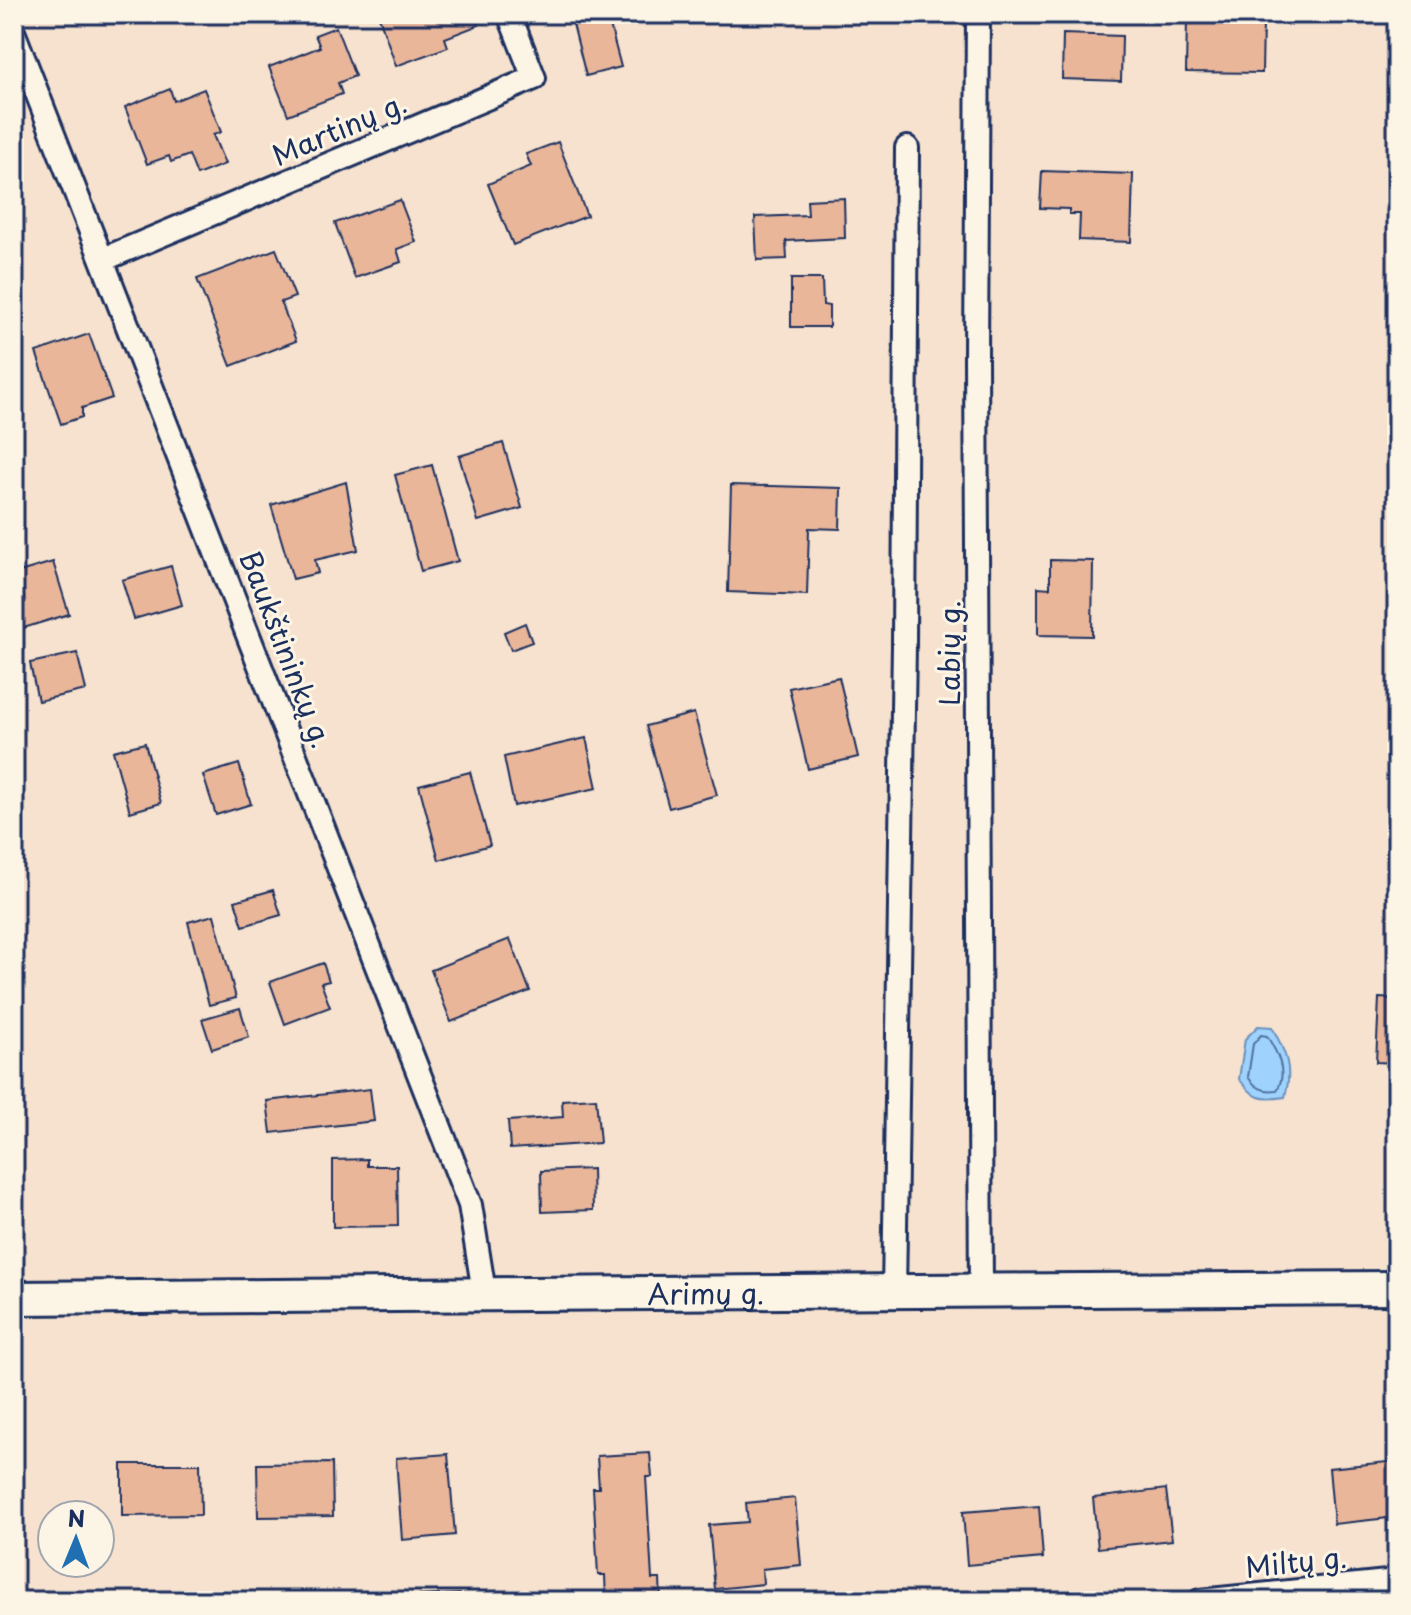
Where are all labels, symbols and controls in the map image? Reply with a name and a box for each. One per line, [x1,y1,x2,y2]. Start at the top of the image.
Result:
street label: Martinų g. [265,80,413,176]
street label: Baukštininkų g. [230,544,344,754]
street label: Labių g. [927,600,970,706]
street label: Arimų g. [647,1270,765,1314]
north arrow [36,1499,116,1579]
text: N [67,1501,85,1534]
street label: Miltų g. [1243,1534,1349,1588]

